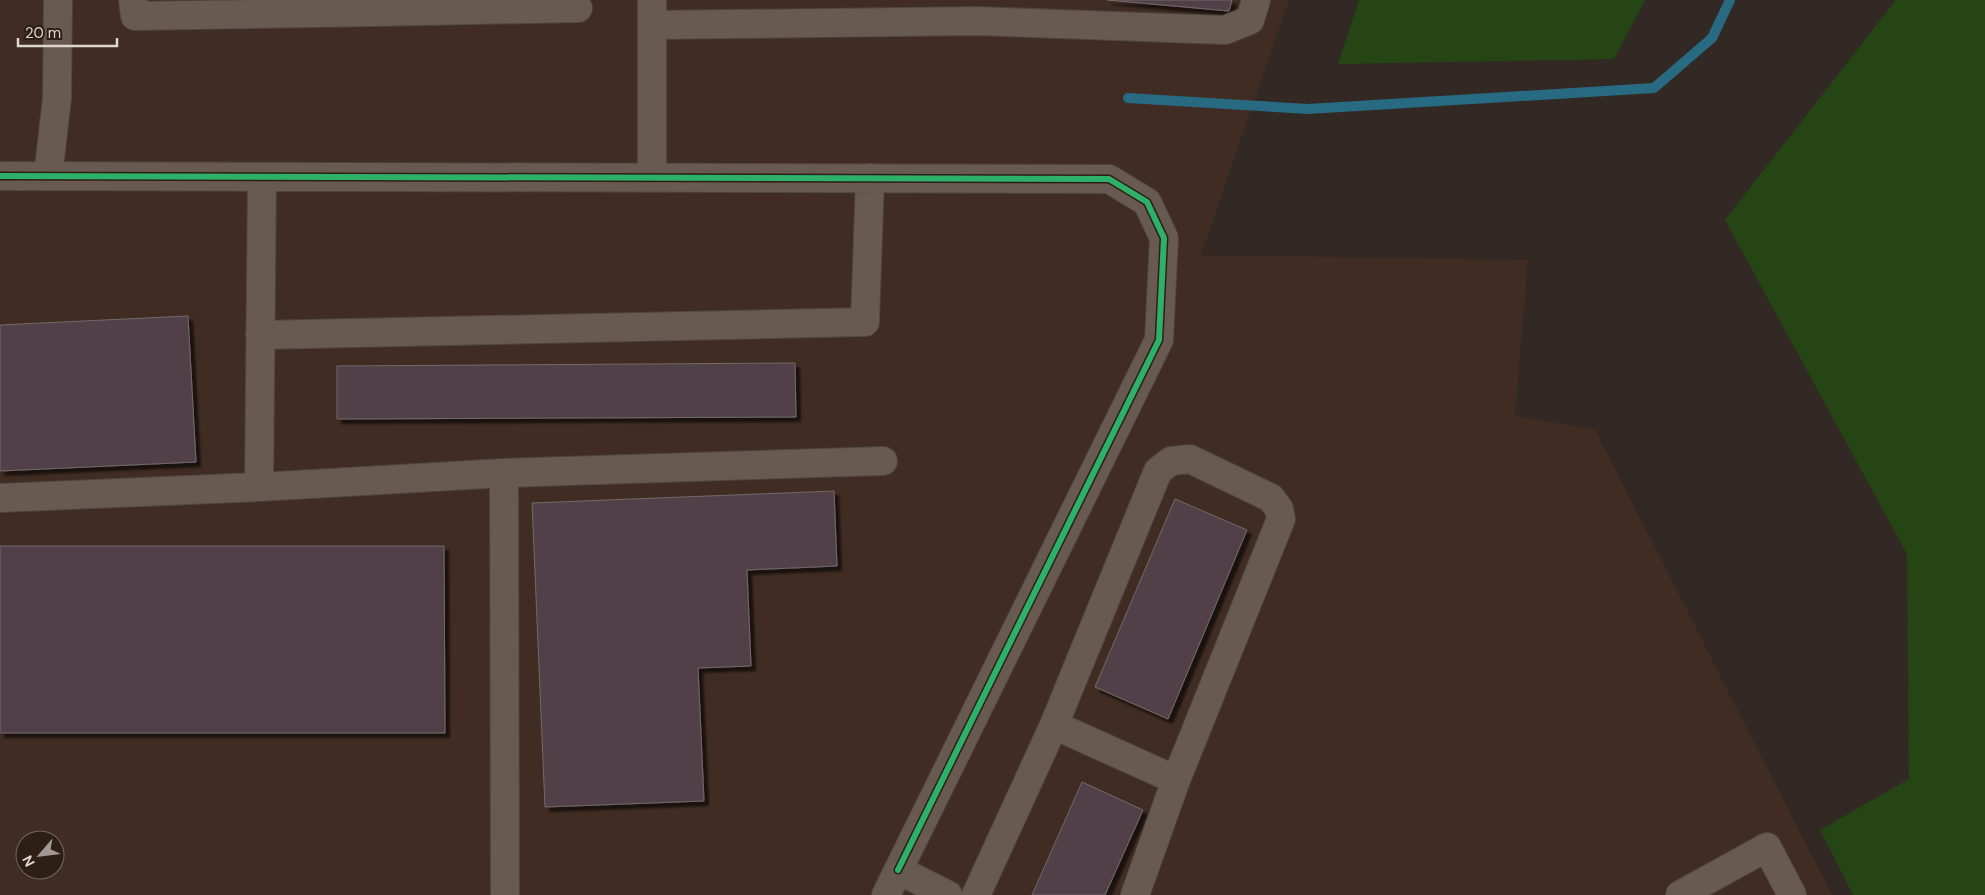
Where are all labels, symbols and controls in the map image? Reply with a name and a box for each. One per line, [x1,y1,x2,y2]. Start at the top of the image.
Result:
scale bar [18,15,116,47]
text: 20 m [25,23,61,43]
north arrow [15,830,65,880]
text: N [18,852,39,870]

